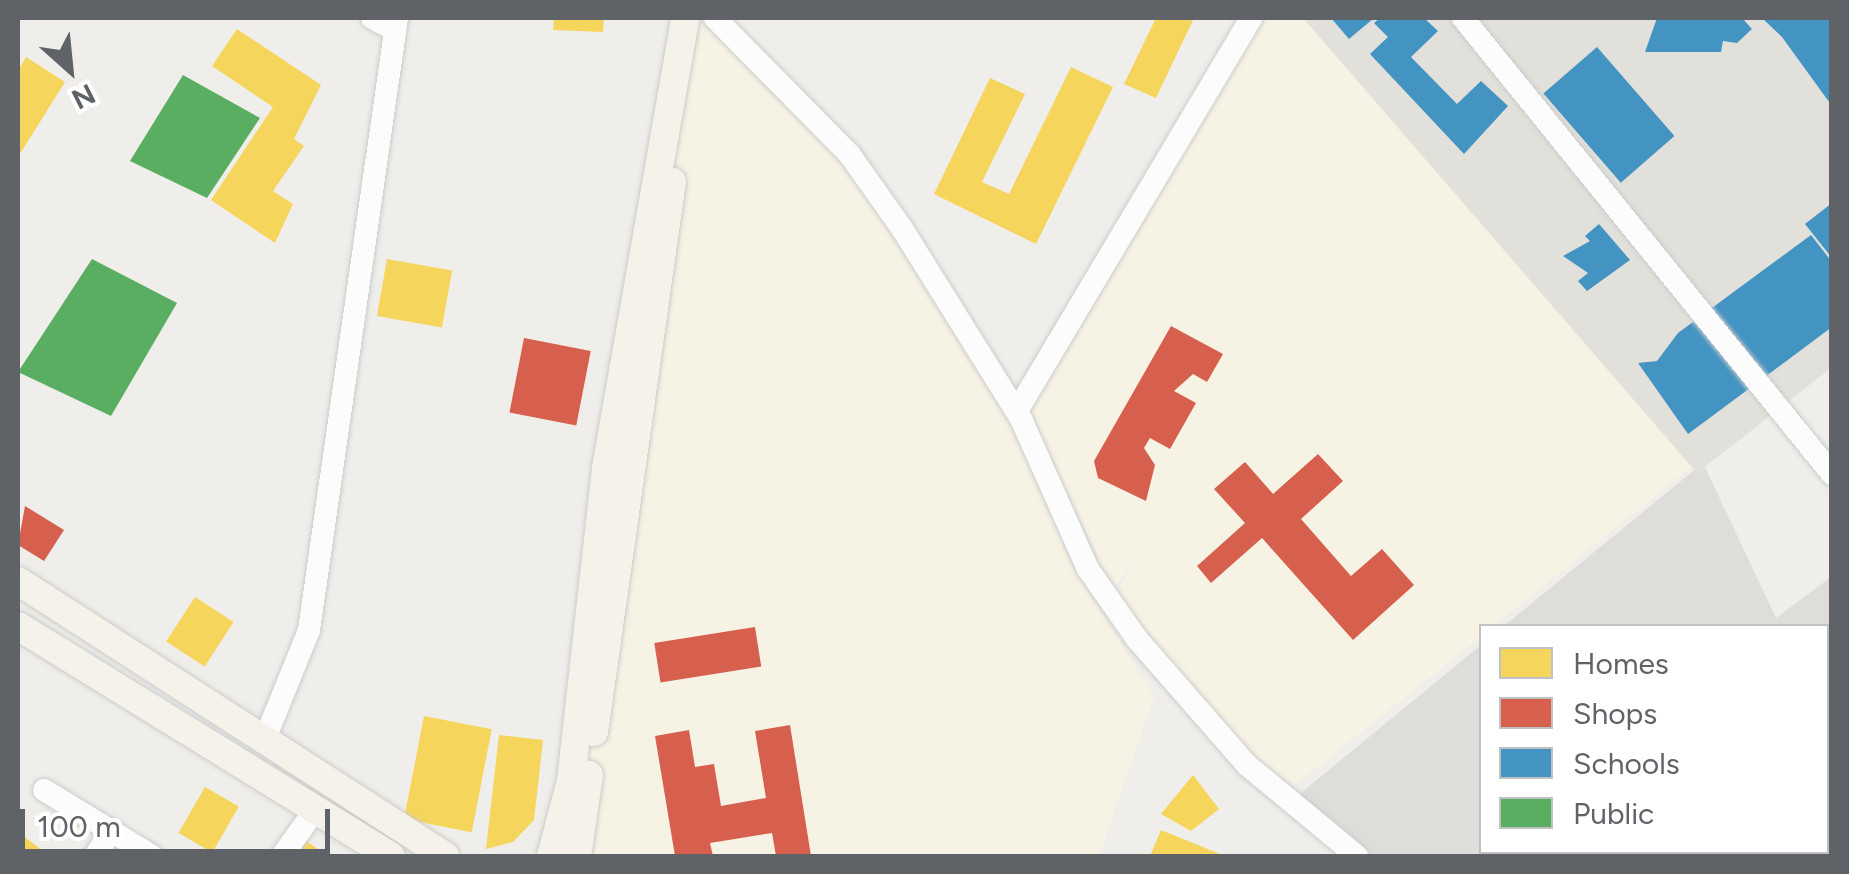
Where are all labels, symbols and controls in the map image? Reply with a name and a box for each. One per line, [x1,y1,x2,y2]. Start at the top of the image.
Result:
north arrow [20,20,120,120]
text: N [66,77,101,117]
legend [1479,624,1829,854]
text: Homes [1573,645,1669,682]
text: Shops [1573,695,1657,732]
text: Schools [1573,745,1680,782]
scale bar [25,789,335,851]
text: Public [1573,795,1654,832]
text: 100 m [37,808,121,845]

